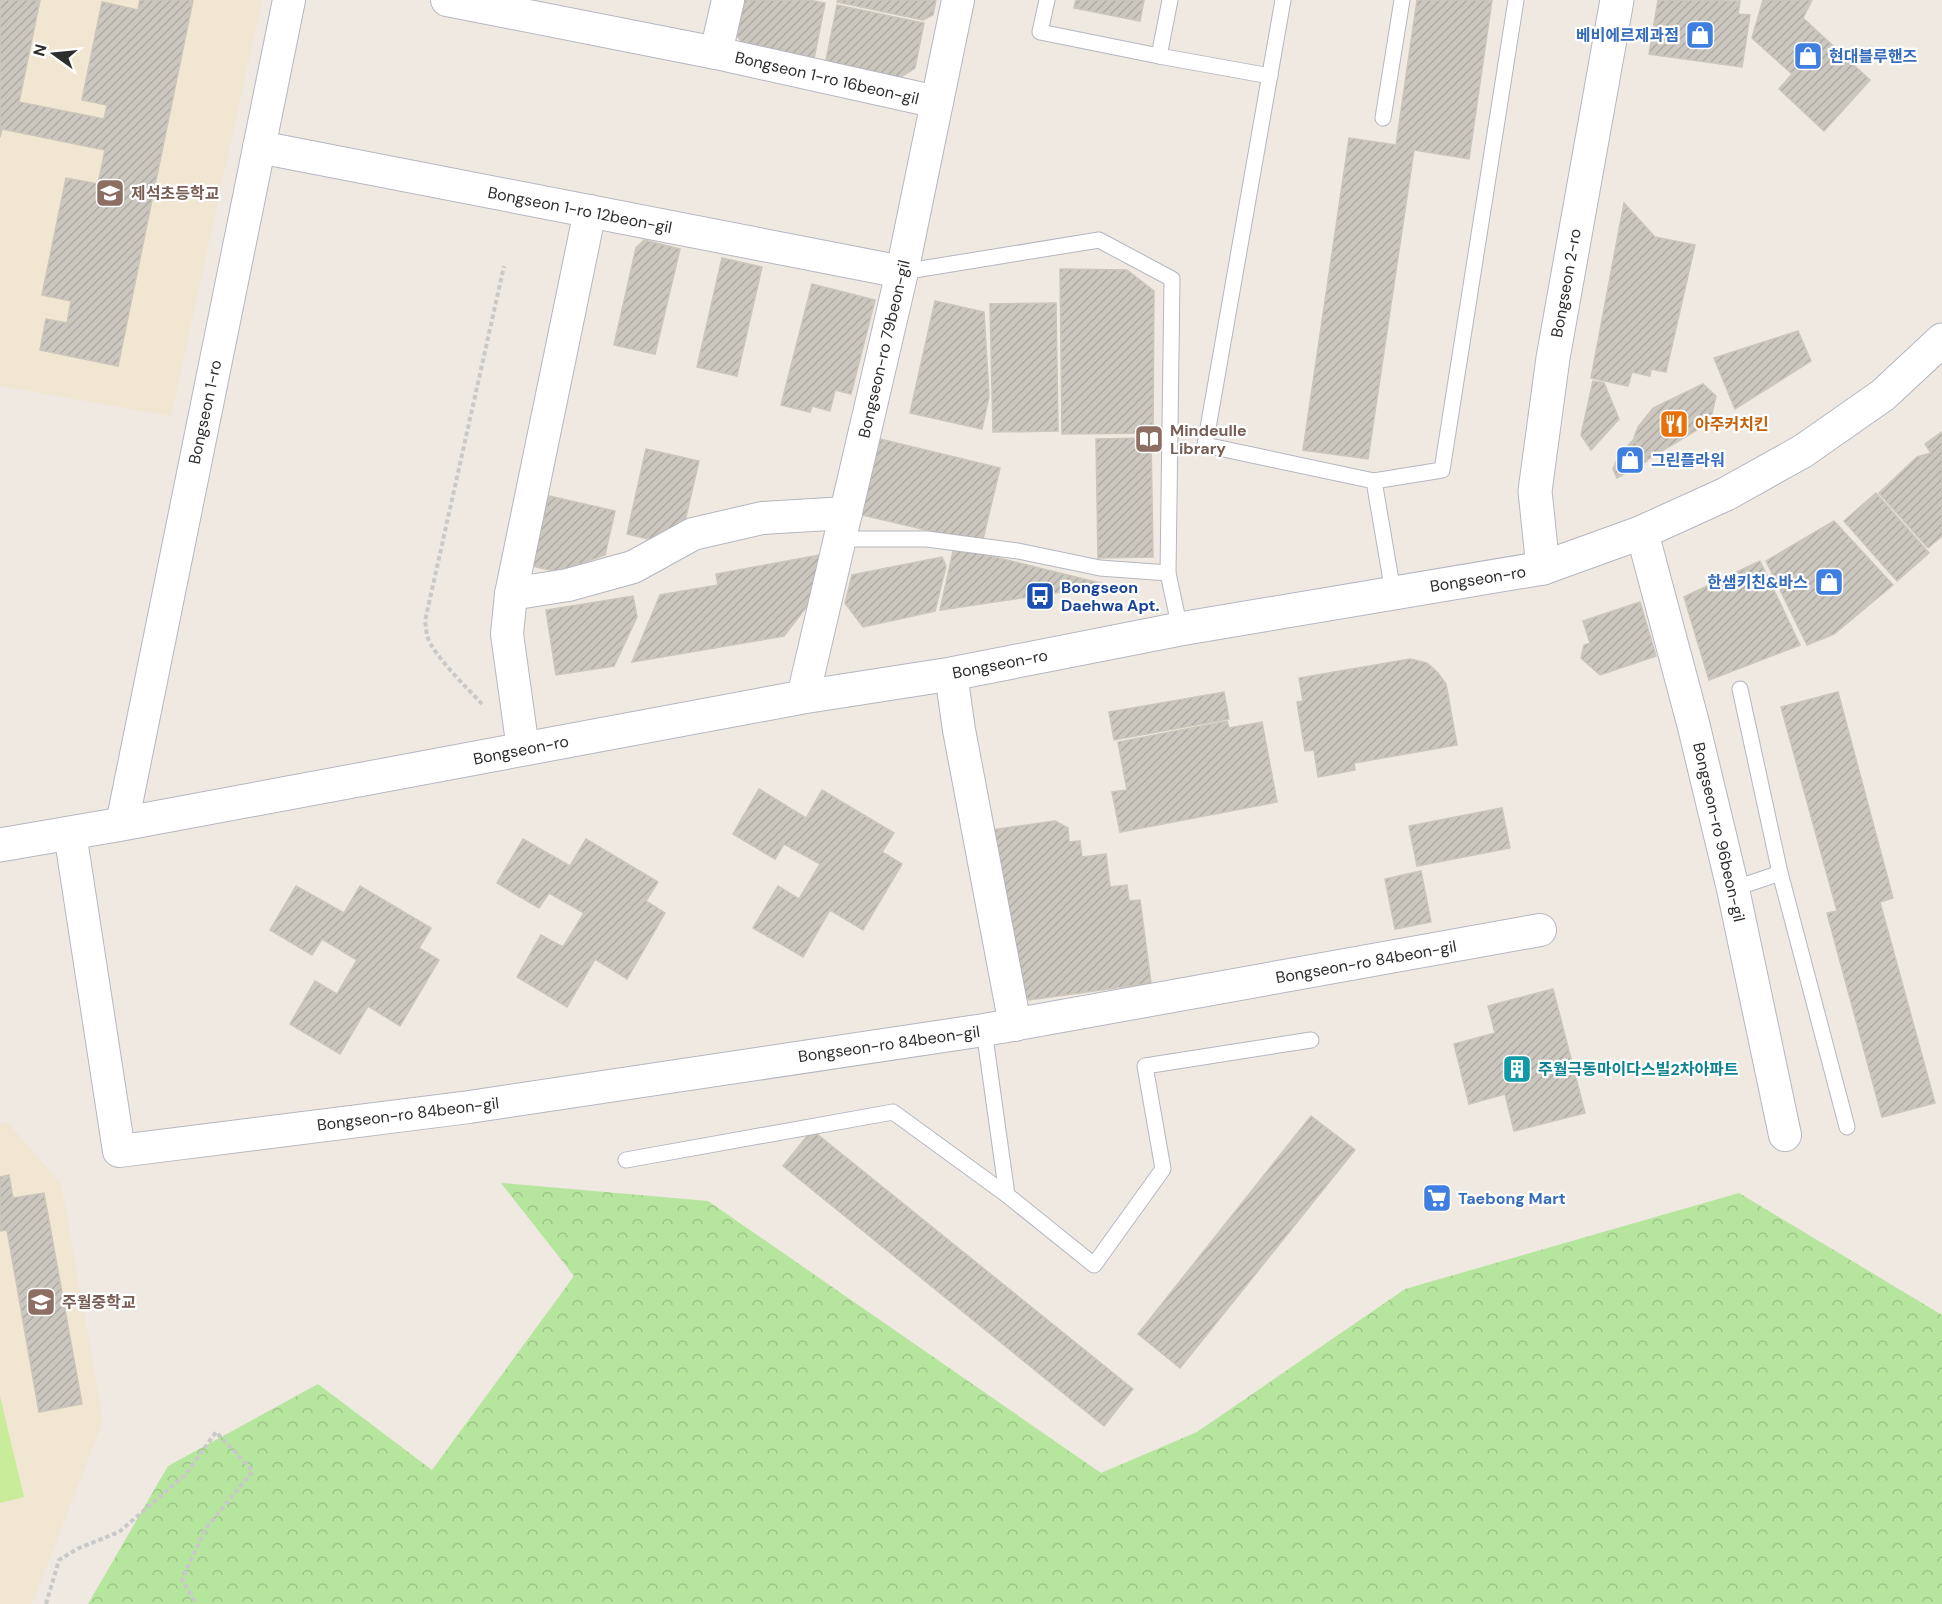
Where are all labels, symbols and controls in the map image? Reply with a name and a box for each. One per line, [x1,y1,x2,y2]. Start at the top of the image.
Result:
shop icon: 베비에르제과점 [1684,19,1716,51]
north arrow [24,24,84,84]
place label: 베비에르제과점 [1576,25,1679,46]
shop icon: 현대블루핸즈 [1792,40,1824,72]
text: N [28,42,52,59]
place label: 현대블루핸즈 [1829,46,1918,67]
street label: Bongseon 1-ro 16beon-gil [733,47,921,109]
school or university icon: 제석초등학교 [94,177,126,209]
street label: Bongseon 1-ro 12beon-gil [486,182,674,238]
place label: 제석초등학교 [131,183,220,204]
street label: Bongseon 2-ro [1546,227,1586,339]
street label: Bongseon-ro 79beon-gil [853,258,915,440]
street label: Bongseon 1-ro [184,358,226,466]
restaurant icon: 아주커치킨 [1658,408,1690,440]
place label: 아주커치킨 [1695,414,1769,435]
place label: Mindeulle Library [1170,420,1247,459]
library icon: Mindeulle Library [1133,423,1165,455]
shop icon: 그린플라워 [1614,444,1646,476]
place label: 그린플라워 [1651,450,1725,471]
street label: Bongseon-ro [1429,561,1527,597]
shop icon: 한샘키친&바스 [1813,566,1845,598]
place label: 한샘키친&바스 [1707,572,1808,593]
place label: Bongseon Daehwa Apt. [1061,577,1160,616]
bus stop icon: Bongseon Daehwa Apt. [1024,580,1056,612]
street label: Bongseon-ro [950,644,1050,684]
street label: Bongseon-ro [471,730,571,770]
street label: Bongseon-ro 96beon-gil [1688,740,1750,924]
street label: Bongseon-ro 84beon-gil [1274,936,1458,988]
street label: Bongseon-ro 84beon-gil [797,1021,981,1067]
building icon: 주월극동마이다스빌2차아파트 [1501,1053,1533,1085]
place label: 주월극동마이다스빌2차아파트 [1538,1059,1739,1080]
street label: Bongseon-ro 84beon-gil [316,1092,500,1136]
supermarket icon: Taebong Mart [1421,1182,1453,1214]
place label: Taebong Mart [1458,1188,1566,1209]
school or university icon: 주월중학교 [25,1286,57,1318]
place label: 주월중학교 [62,1292,136,1313]

